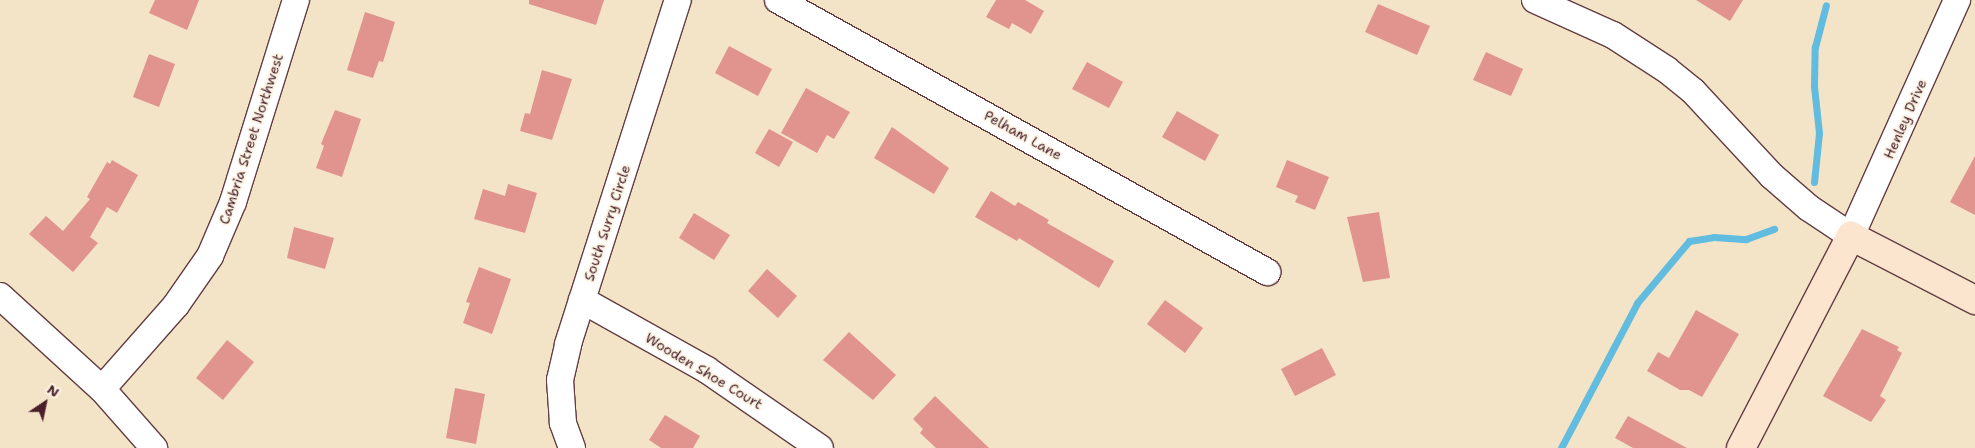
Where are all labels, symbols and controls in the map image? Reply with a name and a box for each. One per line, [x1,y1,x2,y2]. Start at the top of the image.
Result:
street label: Cambria Street Northwest [215,52,287,226]
street label: Henley Drive [1880,77,1930,161]
street label: Pelham Lane [981,107,1065,163]
street label: South Surry Circle [580,163,634,283]
street label: Wooden Shoe Court [642,329,766,413]
north arrow [20,378,70,428]
text: N [44,380,63,401]

